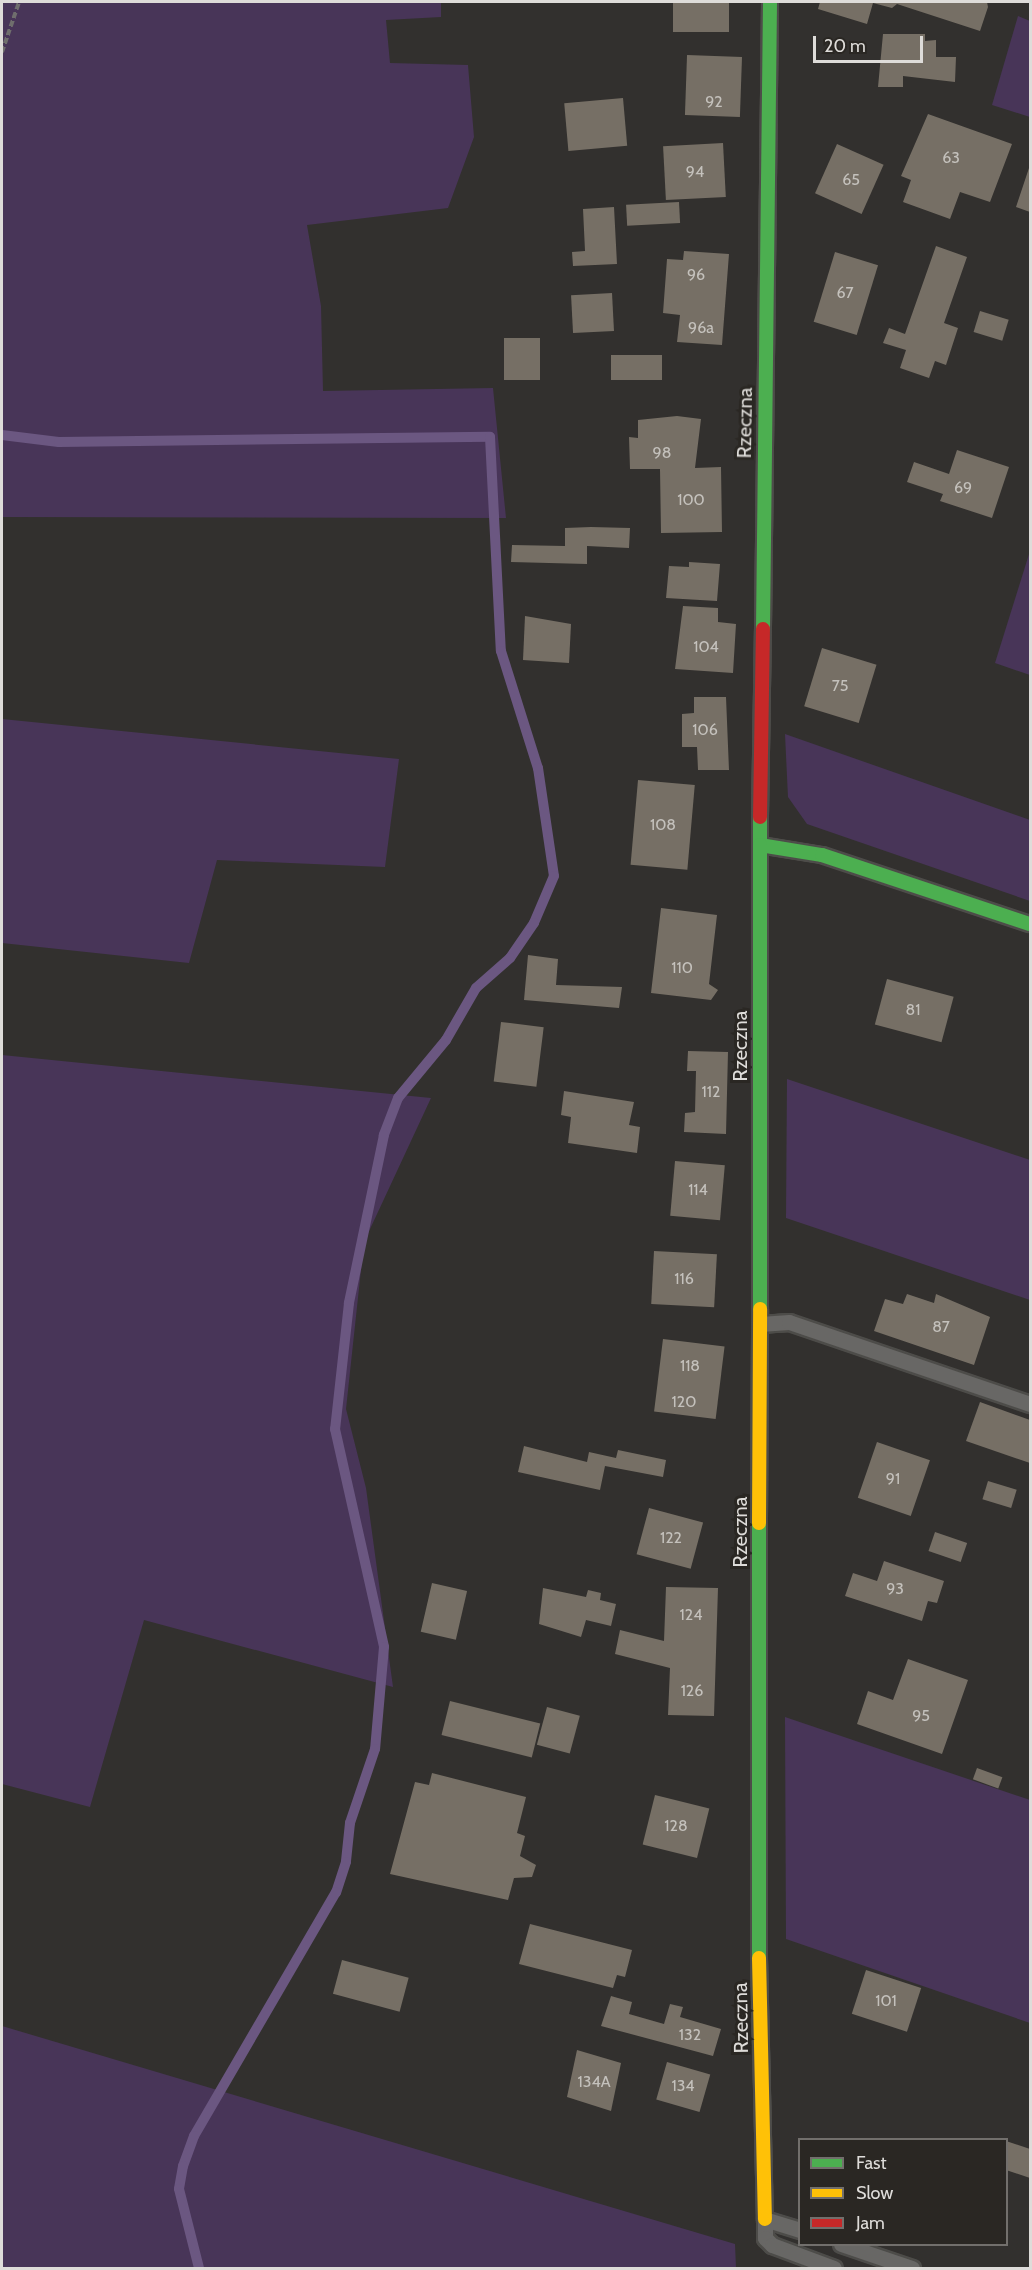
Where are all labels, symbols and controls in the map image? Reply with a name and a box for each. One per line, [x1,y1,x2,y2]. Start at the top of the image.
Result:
scale bar [816,24,926,62]
text: 20 m [824,35,866,57]
house number: 92 [705,92,723,112]
house number: 63 [942,148,960,168]
house number: 94 [686,162,704,182]
house number: 65 [842,170,860,190]
house number: 96 [687,265,705,285]
house number: 67 [836,283,854,303]
house number: 96a [688,318,714,338]
street label: Rzeczna [732,387,758,459]
house number: 98 [653,443,671,463]
house number: 69 [954,478,972,498]
house number: 100 [677,490,705,510]
house number: 104 [693,637,719,657]
house number: 75 [832,676,848,696]
house number: 106 [692,720,718,740]
house number: 108 [650,815,676,835]
house number: 110 [671,958,693,978]
house number: 81 [906,1000,920,1020]
street label: Rzeczna [728,1011,752,1081]
house number: 112 [702,1082,720,1102]
house number: 114 [688,1180,708,1200]
house number: 116 [674,1269,694,1289]
house number: 87 [932,1317,950,1337]
house number: 118 [680,1356,700,1376]
house number: 120 [672,1392,696,1412]
house number: 91 [886,1469,900,1489]
street label: Rzeczna [728,1497,752,1567]
house number: 122 [660,1528,682,1548]
house number: 93 [886,1579,904,1599]
house number: 124 [680,1605,702,1625]
house number: 126 [681,1681,703,1701]
house number: 95 [912,1706,930,1726]
house number: 128 [664,1816,688,1836]
street label: Rzeczna [728,1982,754,2054]
house number: 101 [875,1991,897,2011]
house number: 132 [679,2025,701,2045]
house number: 134A [578,2072,610,2092]
house number: 134 [671,2076,695,2096]
legend [798,2138,1008,2246]
text: Fast [856,2152,887,2174]
text: Slow [856,2182,893,2204]
text: Jam [856,2212,885,2234]

